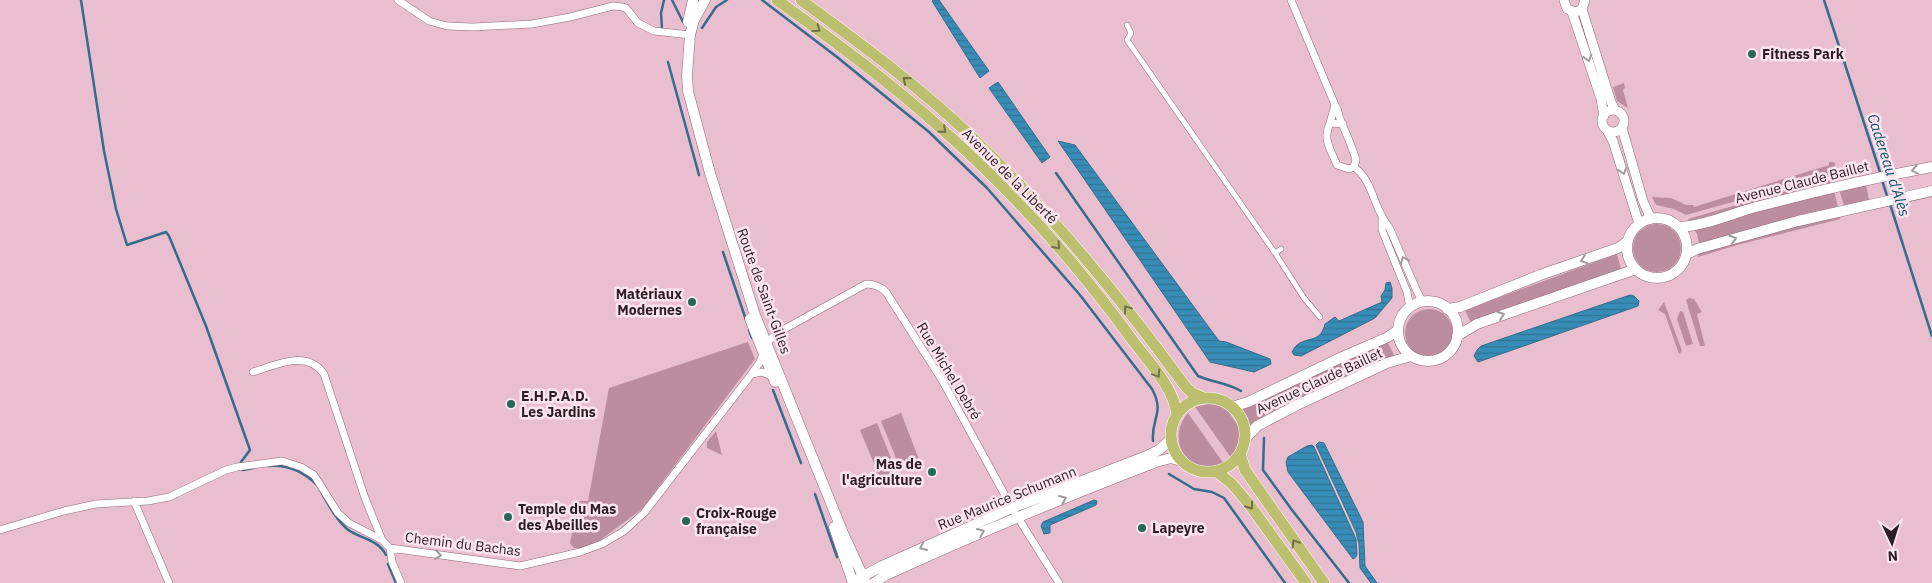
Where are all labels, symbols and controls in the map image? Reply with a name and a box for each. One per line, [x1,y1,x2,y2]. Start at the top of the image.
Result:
one-way arrow [811,23,820,31]
place label: Fitness Park [1762,45,1845,63]
marker: Fitness Park [1746,48,1758,60]
one-way arrow [1583,54,1593,62]
one-way arrow [903,77,912,85]
water label: Cadereau d'Alès [1863,111,1915,219]
street label: Avenue de la Liberté [958,124,1062,228]
one-way arrow [938,125,947,134]
street label: Avenue Claude Baillet [1733,157,1871,207]
one-way arrow [1910,165,1919,175]
one-way arrow [1617,167,1627,175]
street label: Route de Saint-Gilles [733,226,795,356]
one-way arrow [1728,234,1736,244]
one-way arrow [1051,241,1060,250]
one-way arrow [1580,254,1588,264]
one-way arrow [1400,256,1411,265]
place label: Matériaux Modernes [616,285,682,319]
marker: Matériaux Modernes [686,296,698,308]
one-way arrow [1124,306,1133,315]
one-way arrow [1497,311,1505,321]
street label: Rue Michel Debré [913,319,985,423]
street label: Avenue Claude Baillet [1253,344,1385,418]
one-way arrow [1151,368,1160,378]
place label: E.H.P.A.D. Les Jardins [521,387,596,421]
marker: E.H.P.A.D. Les Jardins [505,398,517,410]
place label: Mas de l'agriculture [842,455,922,489]
street label: Rue Maurice Schumann [935,462,1079,534]
marker: Mas de l'agriculture [926,466,938,478]
one-way arrow [1058,494,1066,504]
place label: Temple du Mas des Abeilles [518,500,616,534]
one-way arrow [1244,500,1253,510]
place label: Croix-Rouge française [696,504,777,538]
marker: Temple du Mas des Abeilles [502,511,514,523]
marker: Croix-Rouge française [680,515,692,527]
north arrow [1867,518,1917,568]
place label: Lapeyre [1152,519,1205,537]
marker: Lapeyre [1136,522,1148,534]
street label: Chemin du Bachas [404,528,522,560]
one-way arrow [976,528,985,538]
one-way arrow [1292,540,1302,549]
one-way arrow [919,541,928,552]
text: N [1887,547,1899,565]
one-way arrow [434,550,442,560]

